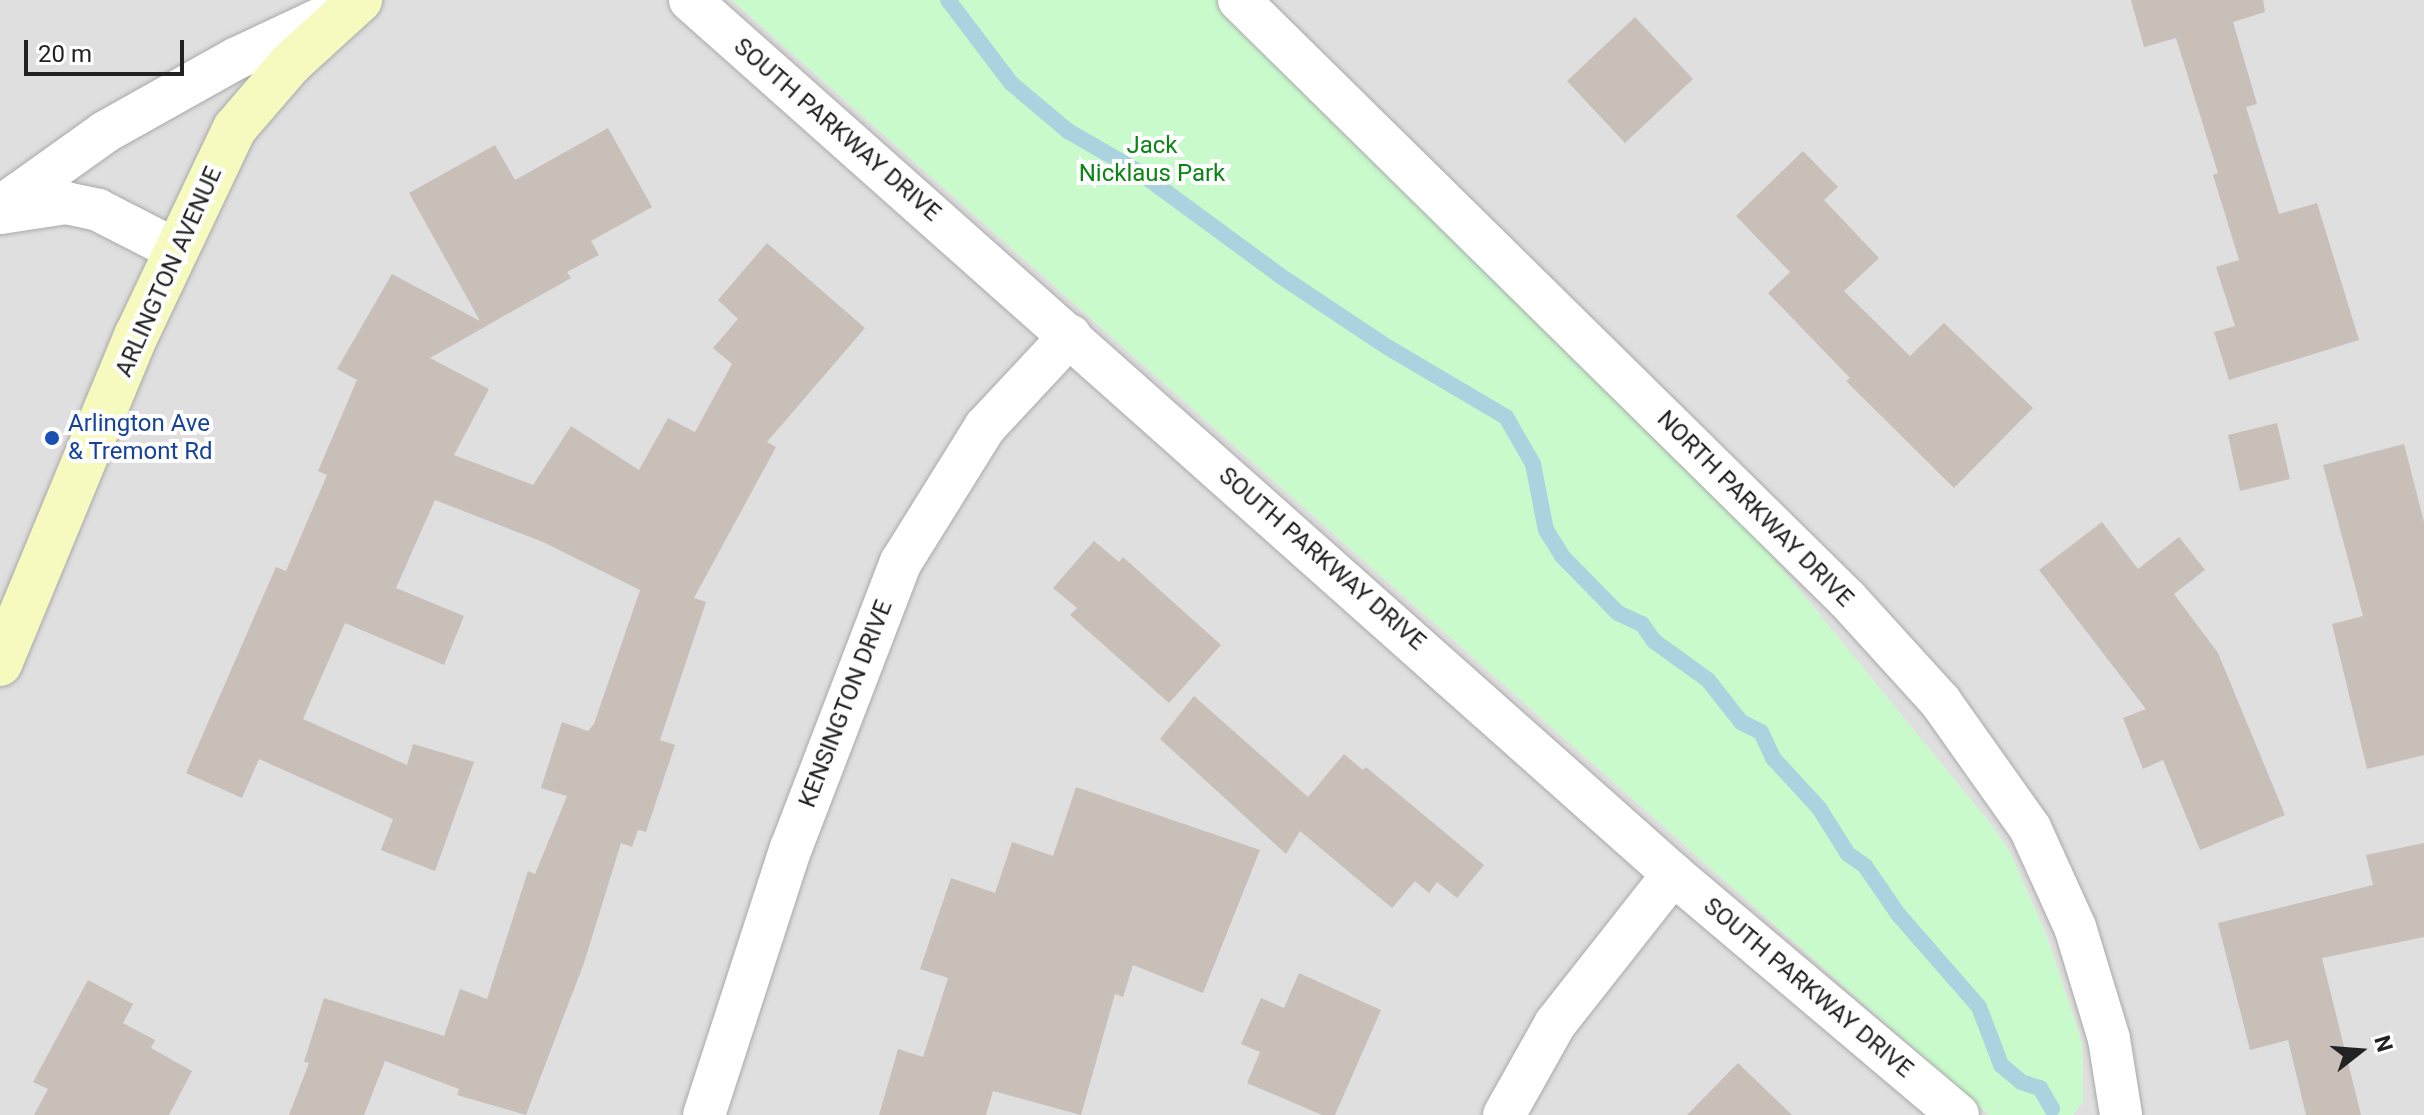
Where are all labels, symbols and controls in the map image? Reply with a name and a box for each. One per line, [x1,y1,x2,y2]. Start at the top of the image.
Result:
scale bar [28,24,188,74]
street label: SOUTH PARKWAY DRIVE [728,32,946,228]
text: 20 m [38,40,92,68]
park label: Jack Nicklaus Park [1079,132,1225,188]
street label: ARLINGTON AVENUE [110,163,228,381]
street label: NORTH PARKWAY DRIVE [1651,405,1859,613]
place label: Arlington Ave & Tremont Rd [68,410,213,466]
marker: Arlington Ave & Tremont Rd [43,429,61,447]
street label: SOUTH PARKWAY DRIVE [1213,461,1431,657]
street label: KENSINGTON DRIVE [793,596,899,812]
street label: SOUTH PARKWAY DRIVE [1697,892,1919,1084]
north arrow [2320,1011,2400,1091]
text: N [2369,1033,2398,1055]

